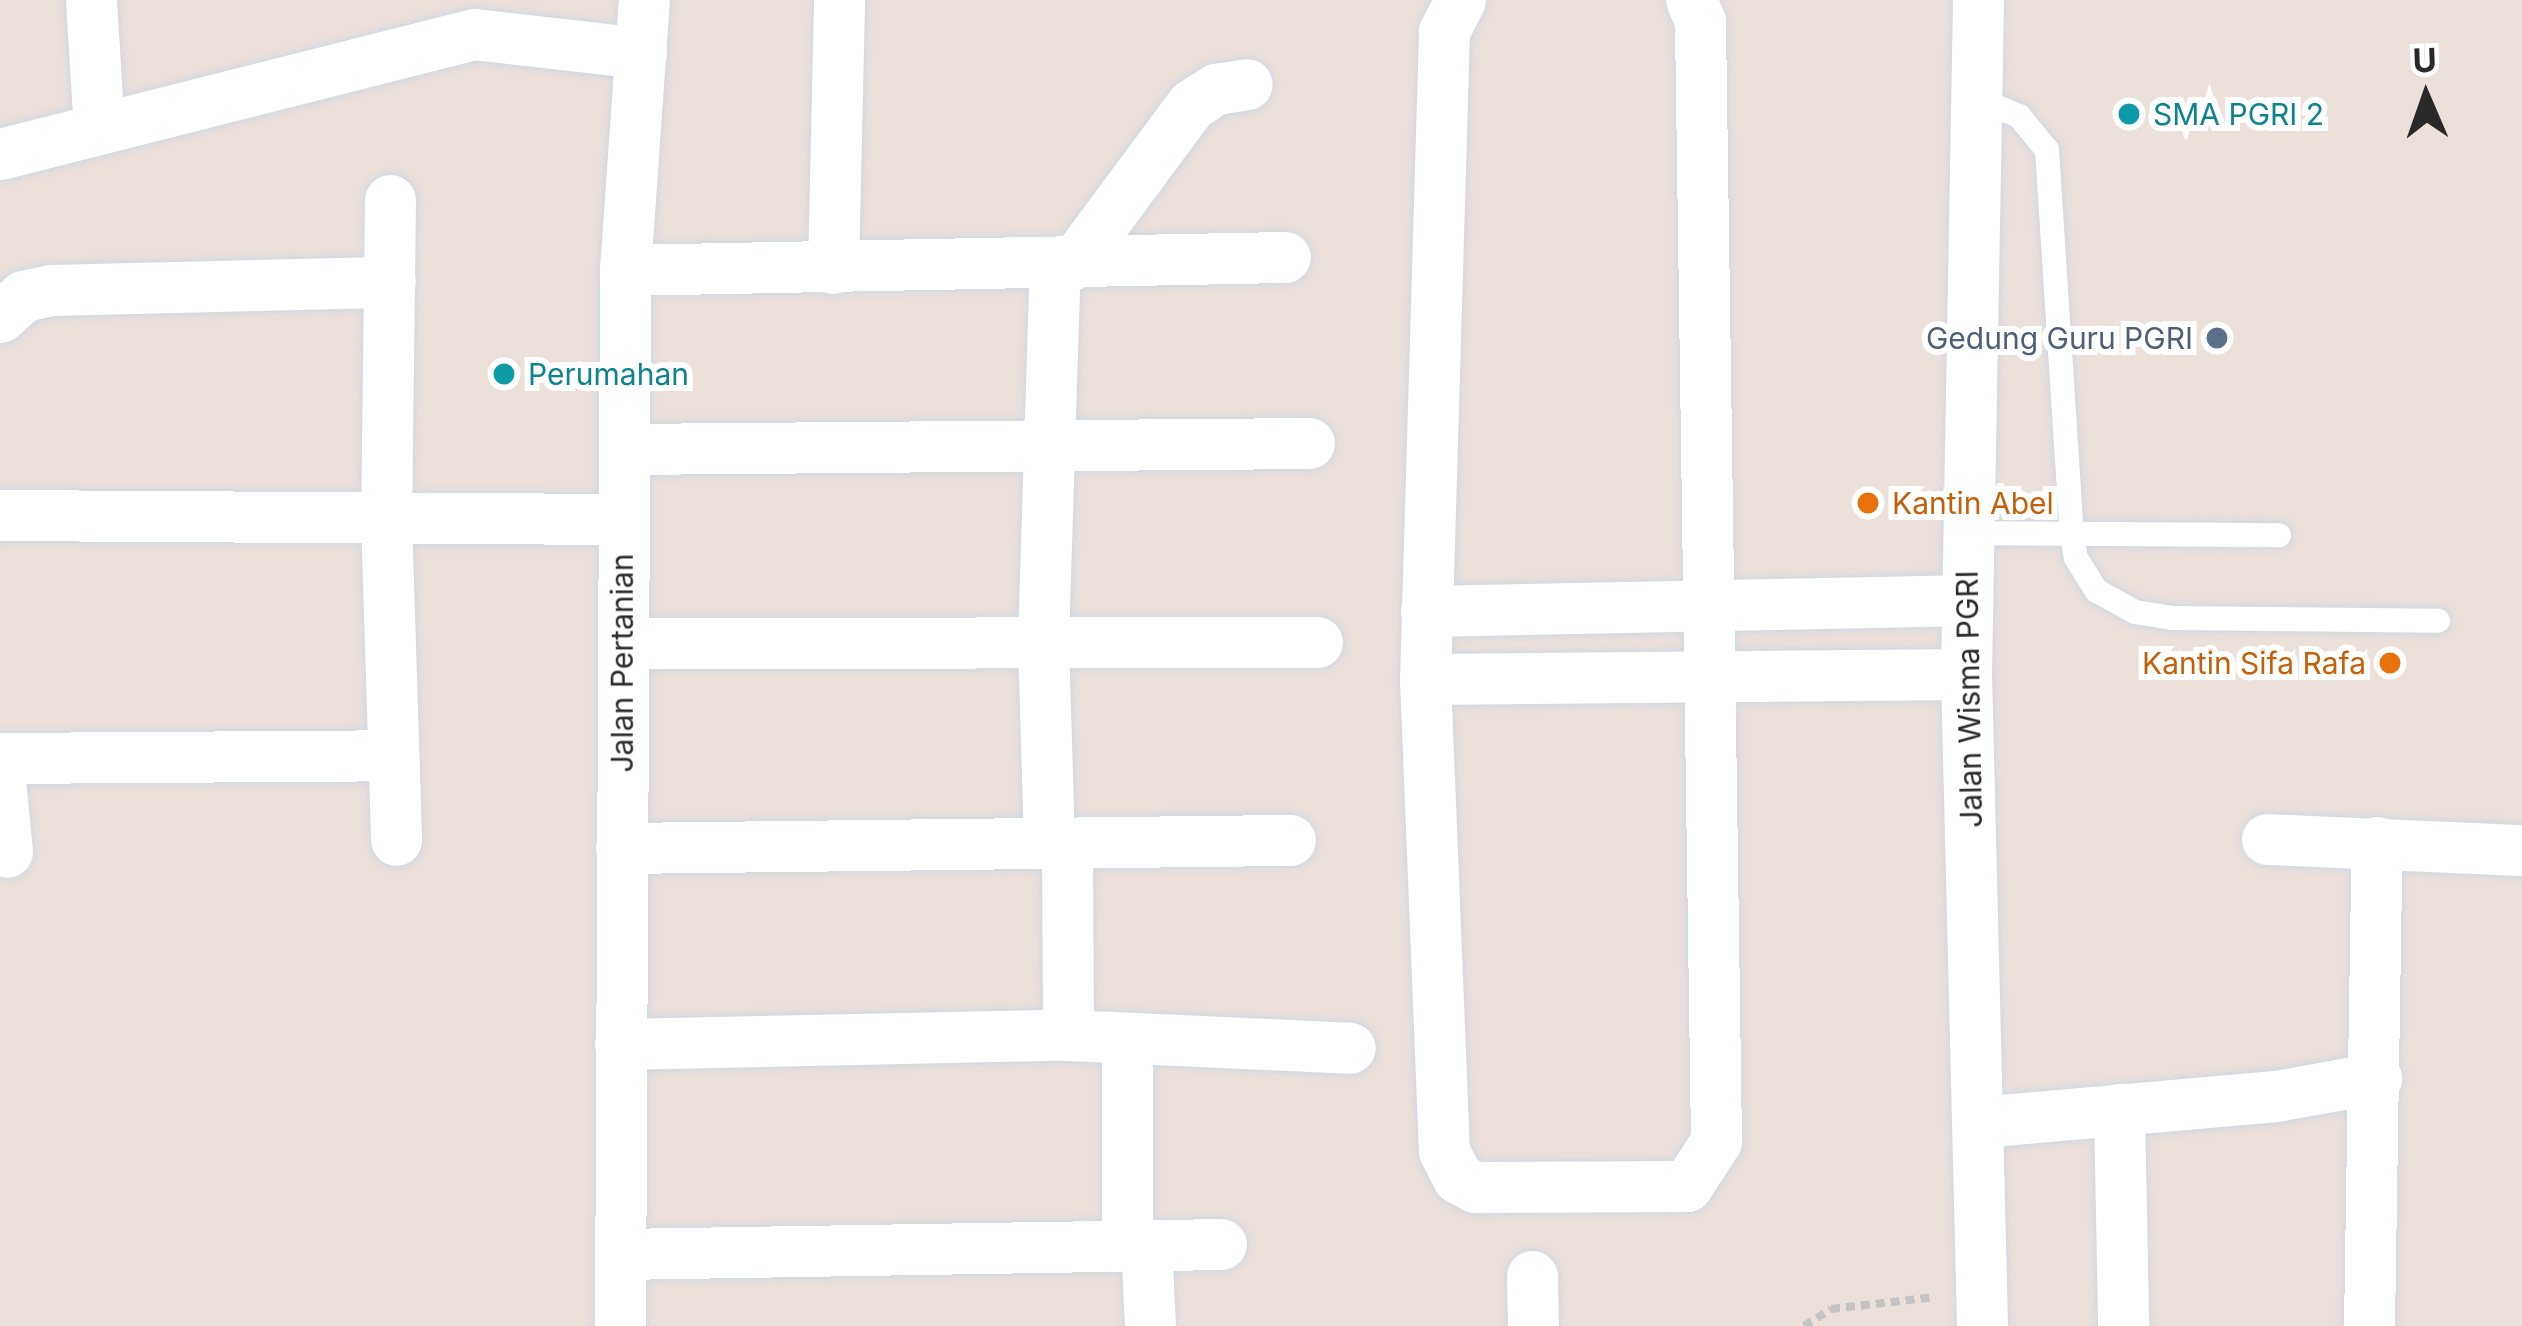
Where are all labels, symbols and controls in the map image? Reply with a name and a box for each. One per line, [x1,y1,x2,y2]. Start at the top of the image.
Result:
north arrow [2366,36,2486,156]
text: U [2412,40,2438,80]
place label: SMA PGRI 2 [2153,96,2324,132]
marker: SMA PGRI 2 [2116,101,2142,127]
place label: Gedung Guru PGRI [1926,320,2193,356]
marker: Gedung Guru PGRI [2204,325,2230,351]
place label: Perumahan [528,356,689,392]
marker: Perumahan [491,361,517,387]
place label: Kantin Abel [1892,485,2054,521]
marker: Kantin Abel [1855,490,1881,516]
street label: Jalan Pertanian [604,554,640,772]
street label: Jalan Wisma PGRI [1949,570,1989,828]
place label: Kantin Sifa Rafa [2142,645,2366,681]
marker: Kantin Sifa Rafa [2377,650,2403,676]

